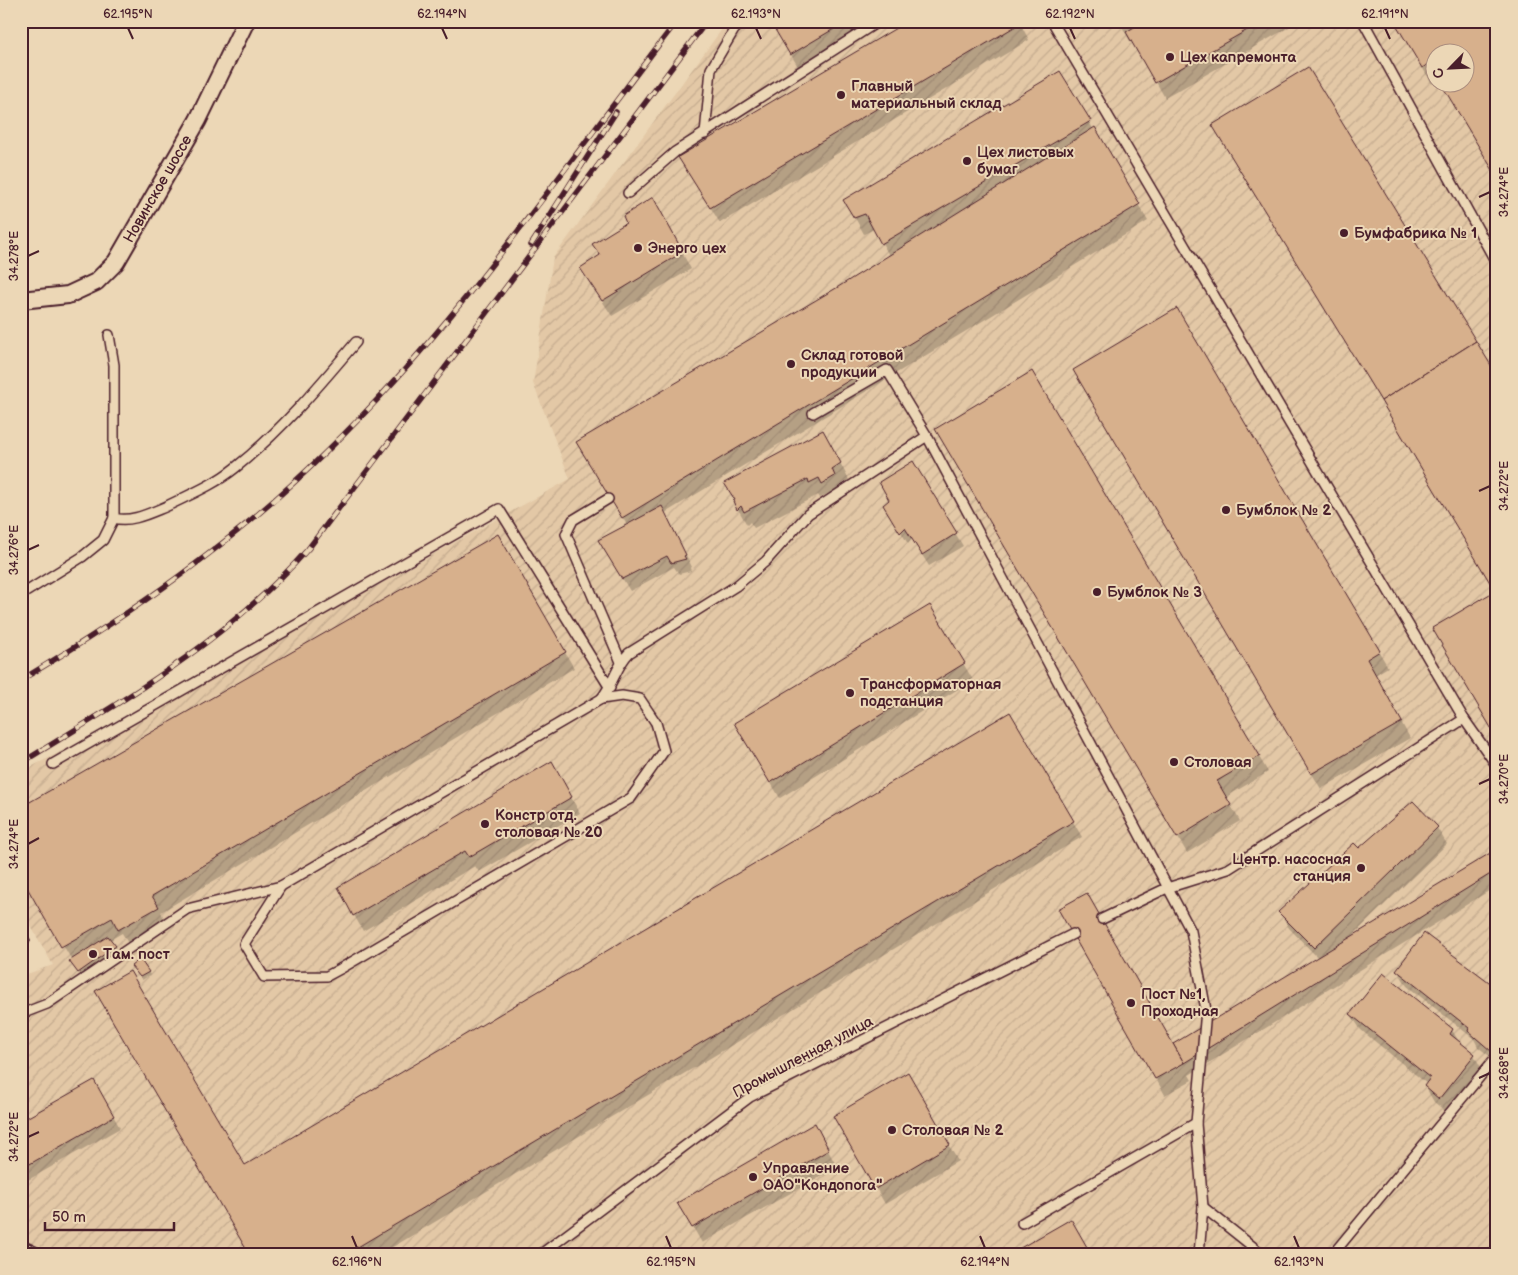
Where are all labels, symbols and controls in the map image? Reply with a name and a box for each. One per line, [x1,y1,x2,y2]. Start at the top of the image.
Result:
text: 62.195°N [103,7,153,22]
text: 62.194°N [417,7,467,22]
text: 62.193°N [731,7,781,22]
text: 62.192°N [1045,7,1095,22]
text: 62.191°N [1361,7,1409,22]
north arrow [1426,42,1476,92]
place label: Цех капремонта [1180,48,1296,67]
marker: Цех капремонта [1164,51,1176,63]
text: С [1429,65,1448,81]
place label: Главный материальный склад [851,77,1001,113]
marker: Главный материальный склад [835,89,847,101]
street label: Новинское шоссе [119,132,197,246]
place label: Цех листовых бумаг [977,143,1074,179]
marker: Цех листовых бумаг [961,155,973,167]
text: 34.274°E [1497,167,1512,217]
place label: Бумфабрика № 1 [1354,224,1477,243]
marker: Бумфабрика № 1 [1338,227,1350,239]
text: 34.278°E [7,231,22,281]
place label: Энерго цех [648,239,726,258]
marker: Энерго цех [632,242,644,254]
place label: Склад готовой продукции [801,346,903,382]
marker: Склад готовой продукции [785,358,797,370]
text: 34.272°E [1497,461,1512,511]
place label: Бумблок № 2 [1236,501,1331,520]
marker: Бумблок № 2 [1220,504,1232,516]
text: 34.276°E [7,525,22,575]
place label: Бумблок № 3 [1107,583,1202,602]
marker: Бумблок № 3 [1091,586,1103,598]
place label: Трансформаторная подстанция [860,675,1001,711]
marker: Трансформаторная подстанция [844,687,856,699]
place label: Столовая [1184,753,1252,772]
text: 34.270°E [1497,754,1512,804]
marker: Столовая [1168,756,1180,768]
place label: Констр отд. столовая № 20 [495,806,603,842]
marker: Констр отд. столовая № 20 [479,818,491,830]
text: 34.274°E [7,819,22,869]
place label: Центр. насосная станция [1232,850,1351,886]
marker: Центр. насосная станция [1355,862,1367,874]
place label: Там. пост [103,945,171,964]
marker: Там. пост [87,948,99,960]
place label: Пост №1, Проходная [1141,985,1219,1021]
marker: Пост №1, Проходная [1125,997,1137,1009]
street label: Промышленная улица [730,1012,877,1102]
text: 34.268°E [1497,1047,1512,1099]
text: 34.272°E [7,1112,22,1162]
place label: Столовая № 2 [902,1121,1003,1140]
marker: Столовая № 2 [886,1124,898,1136]
place label: Управление ОАО"Кондопога" [763,1159,883,1195]
marker: Управление ОАО"Кондопога" [747,1171,759,1183]
scale bar [45,1200,174,1232]
text: 50 m [52,1208,86,1227]
text: 62.196°N [332,1255,382,1270]
text: 62.195°N [646,1255,696,1270]
text: 62.194°N [960,1255,1010,1270]
text: 62.193°N [1274,1255,1324,1270]

